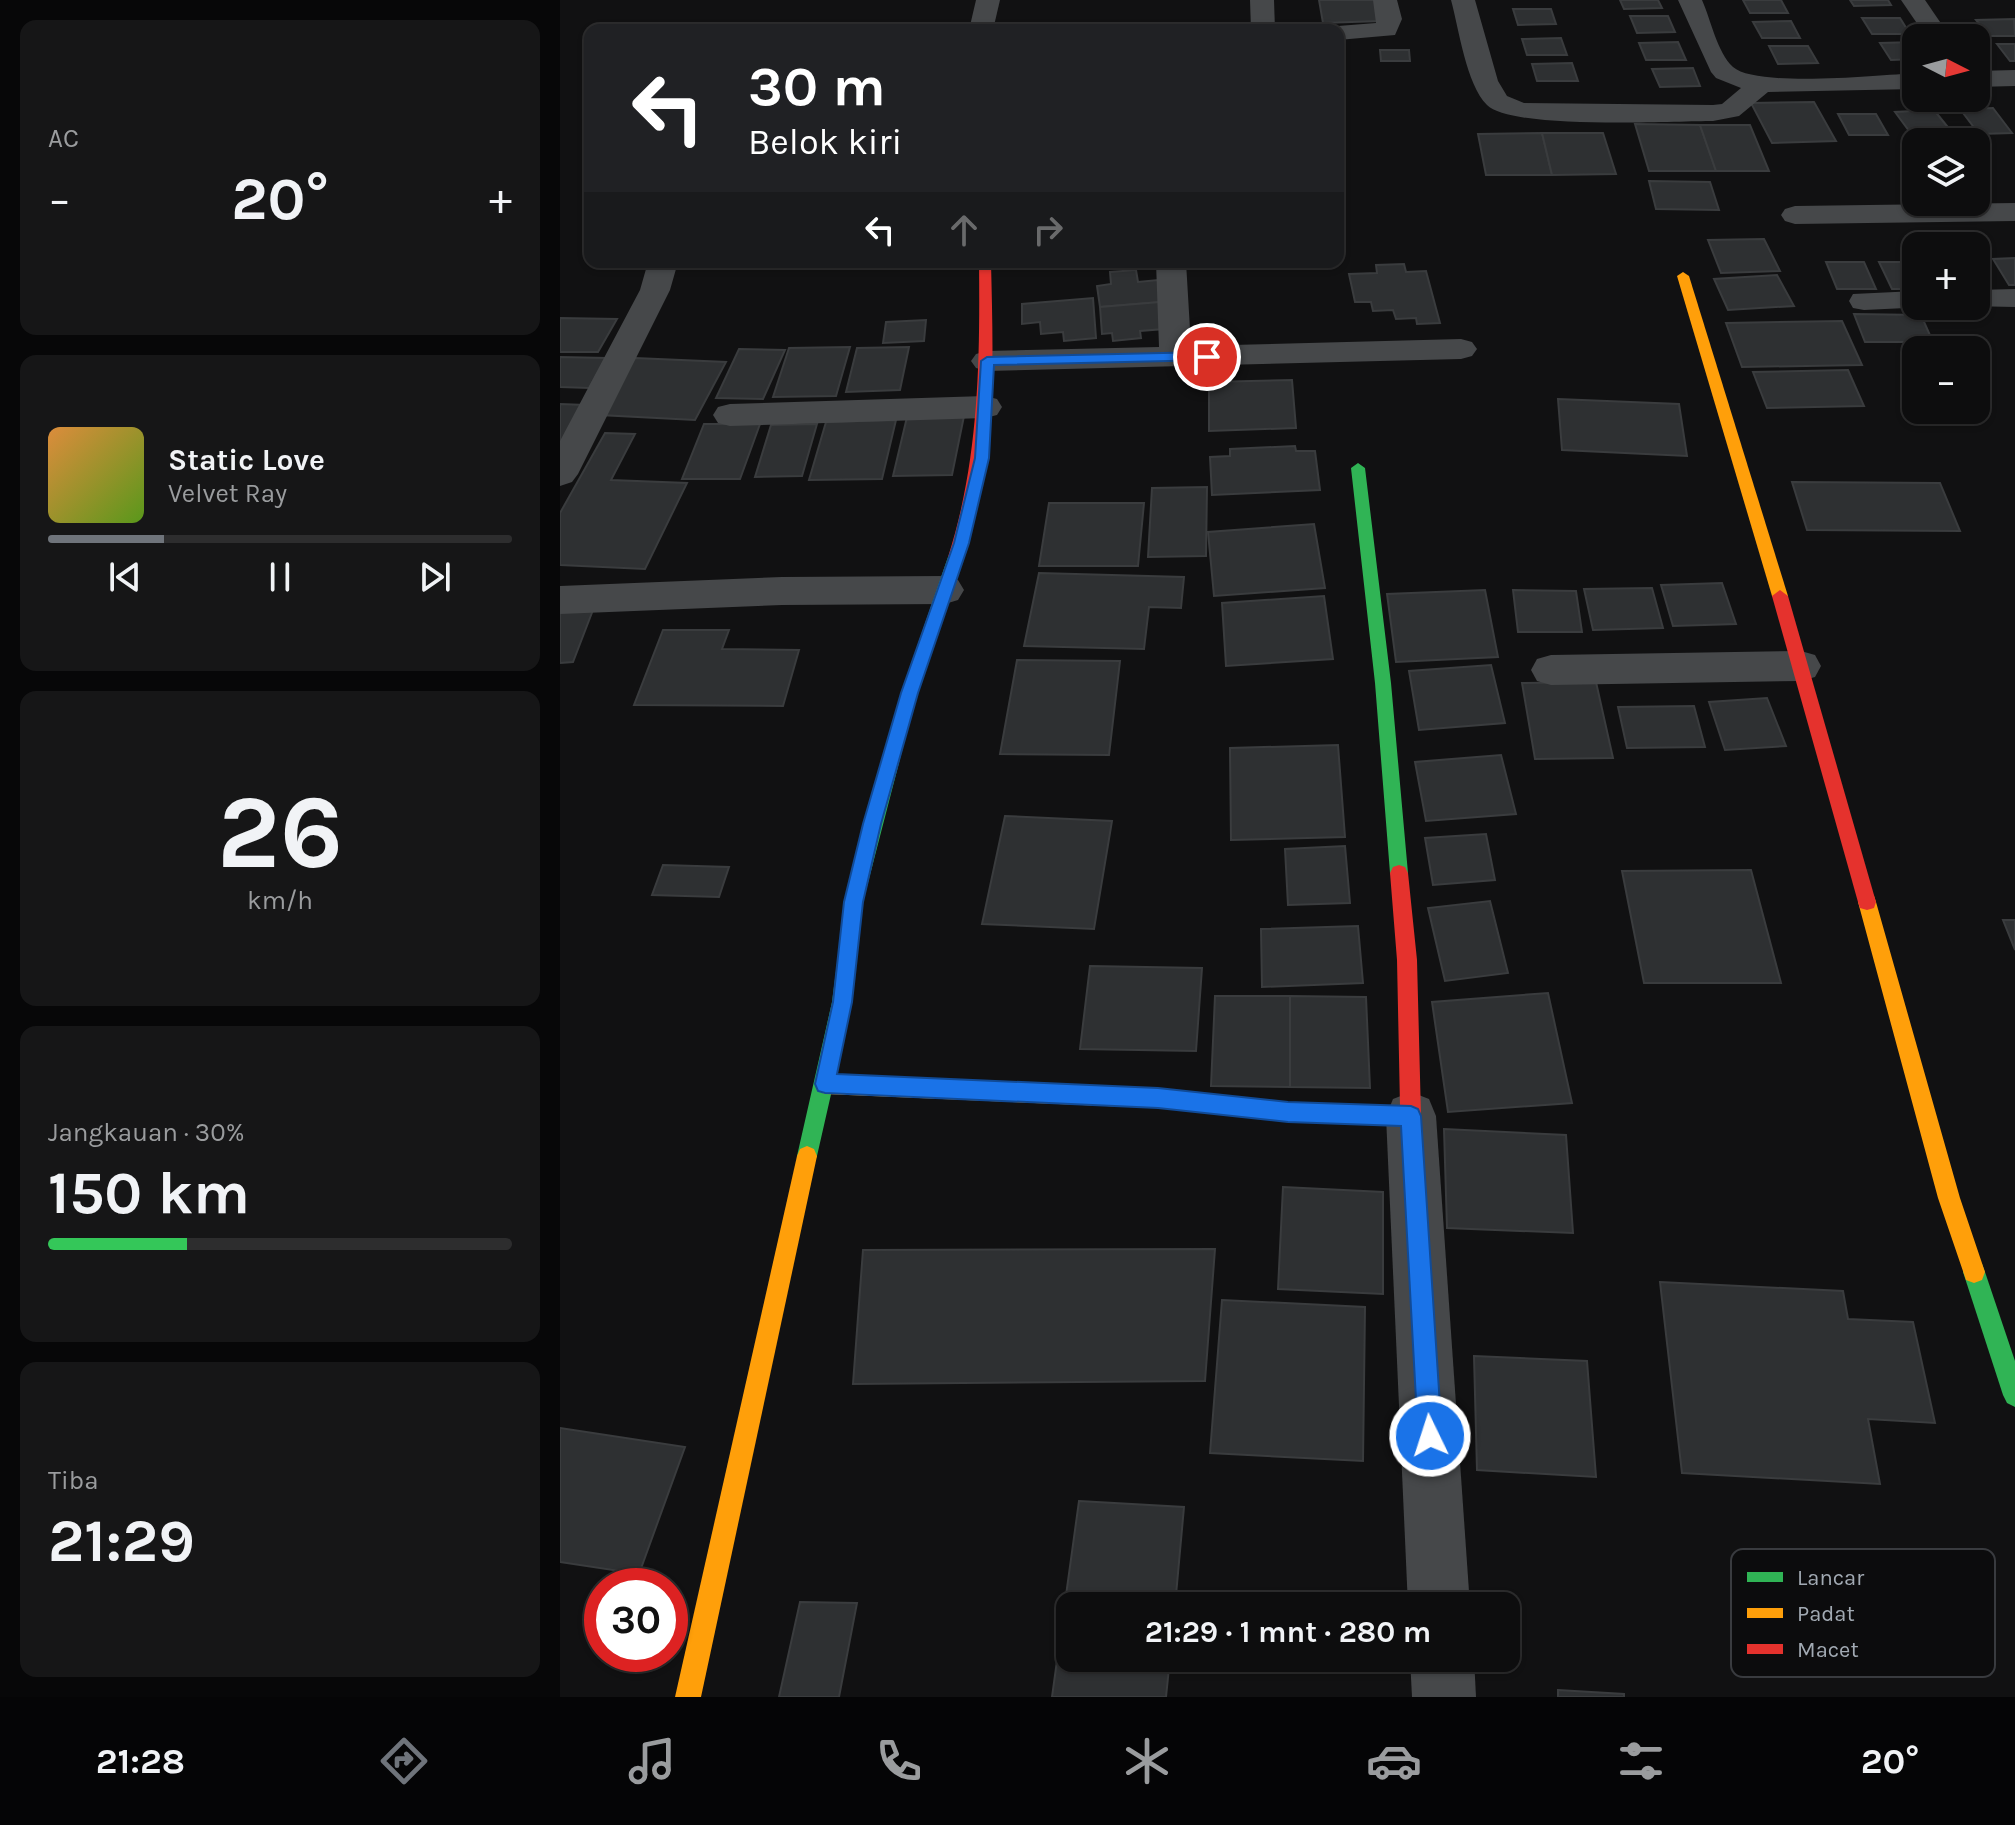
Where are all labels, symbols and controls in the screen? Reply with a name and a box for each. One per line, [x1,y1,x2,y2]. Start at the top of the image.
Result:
north arrow [1902,24,1990,112]
map controls [1902,24,1990,424]
text: 30 m [748,54,886,119]
icon: left [616,56,720,160]
text: Belok kiri [748,121,902,163]
text: AC [48,123,79,154]
button: layers [1902,128,1990,216]
text: 20° [231,164,329,234]
text: − [48,174,71,225]
text: + [489,174,512,225]
icon: left [858,208,902,252]
icon: ahead [942,208,986,252]
icon: right [1026,208,1070,252]
button: + [1902,232,1990,320]
pin [1173,323,1241,391]
icon: arrive [1185,335,1229,379]
button: − [1902,336,1990,424]
text: Static Love [168,442,325,478]
text: Velvet Ray [168,478,287,509]
icon: previous [103,555,147,599]
icon: pause [258,555,302,599]
icon: next [413,555,457,599]
text: 26 [217,772,343,893]
text: km/h [247,885,313,916]
text: Jangkauan · 30% [48,1117,245,1148]
text: 150 km [48,1158,250,1228]
position arrow [1388,1394,1472,1478]
text: Tiba [48,1465,98,1496]
text: 21:29 [48,1506,195,1576]
legend [1731,1549,1995,1677]
text: Lancar [1797,1565,1864,1591]
speed limit sign: 30 [584,1568,688,1672]
text: Padat [1797,1601,1855,1627]
text: 21:29 · 1 mnt · 280 m [1145,1614,1431,1650]
text: Macet [1797,1637,1859,1663]
icon: directions [376,1733,432,1789]
icon: music [624,1733,680,1789]
icon: phone [871,1733,927,1789]
icon: climate [1119,1733,1175,1789]
icon: car [1366,1733,1422,1789]
icon: filters [1613,1733,1669,1789]
text: 21:28 [96,1740,185,1782]
text: 20° [1861,1740,1919,1782]

